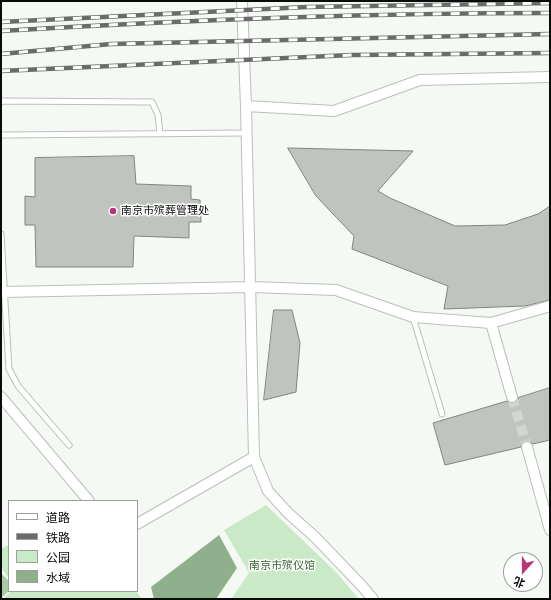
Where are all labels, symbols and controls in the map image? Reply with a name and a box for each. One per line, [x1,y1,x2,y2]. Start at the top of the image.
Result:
place label: 南京市殡葬管理处 [121,204,209,218]
marker: 南京市殡葬管理处 [108,206,118,216]
legend [8,500,138,592]
text: 道路 [46,510,70,525]
text: 铁路 [46,530,70,545]
text: 公园 [46,550,70,565]
north arrow [503,552,543,592]
park label: 南京市殡仪馆 [249,559,315,573]
text: 水域 [46,570,70,585]
text: 北 [511,574,527,591]

